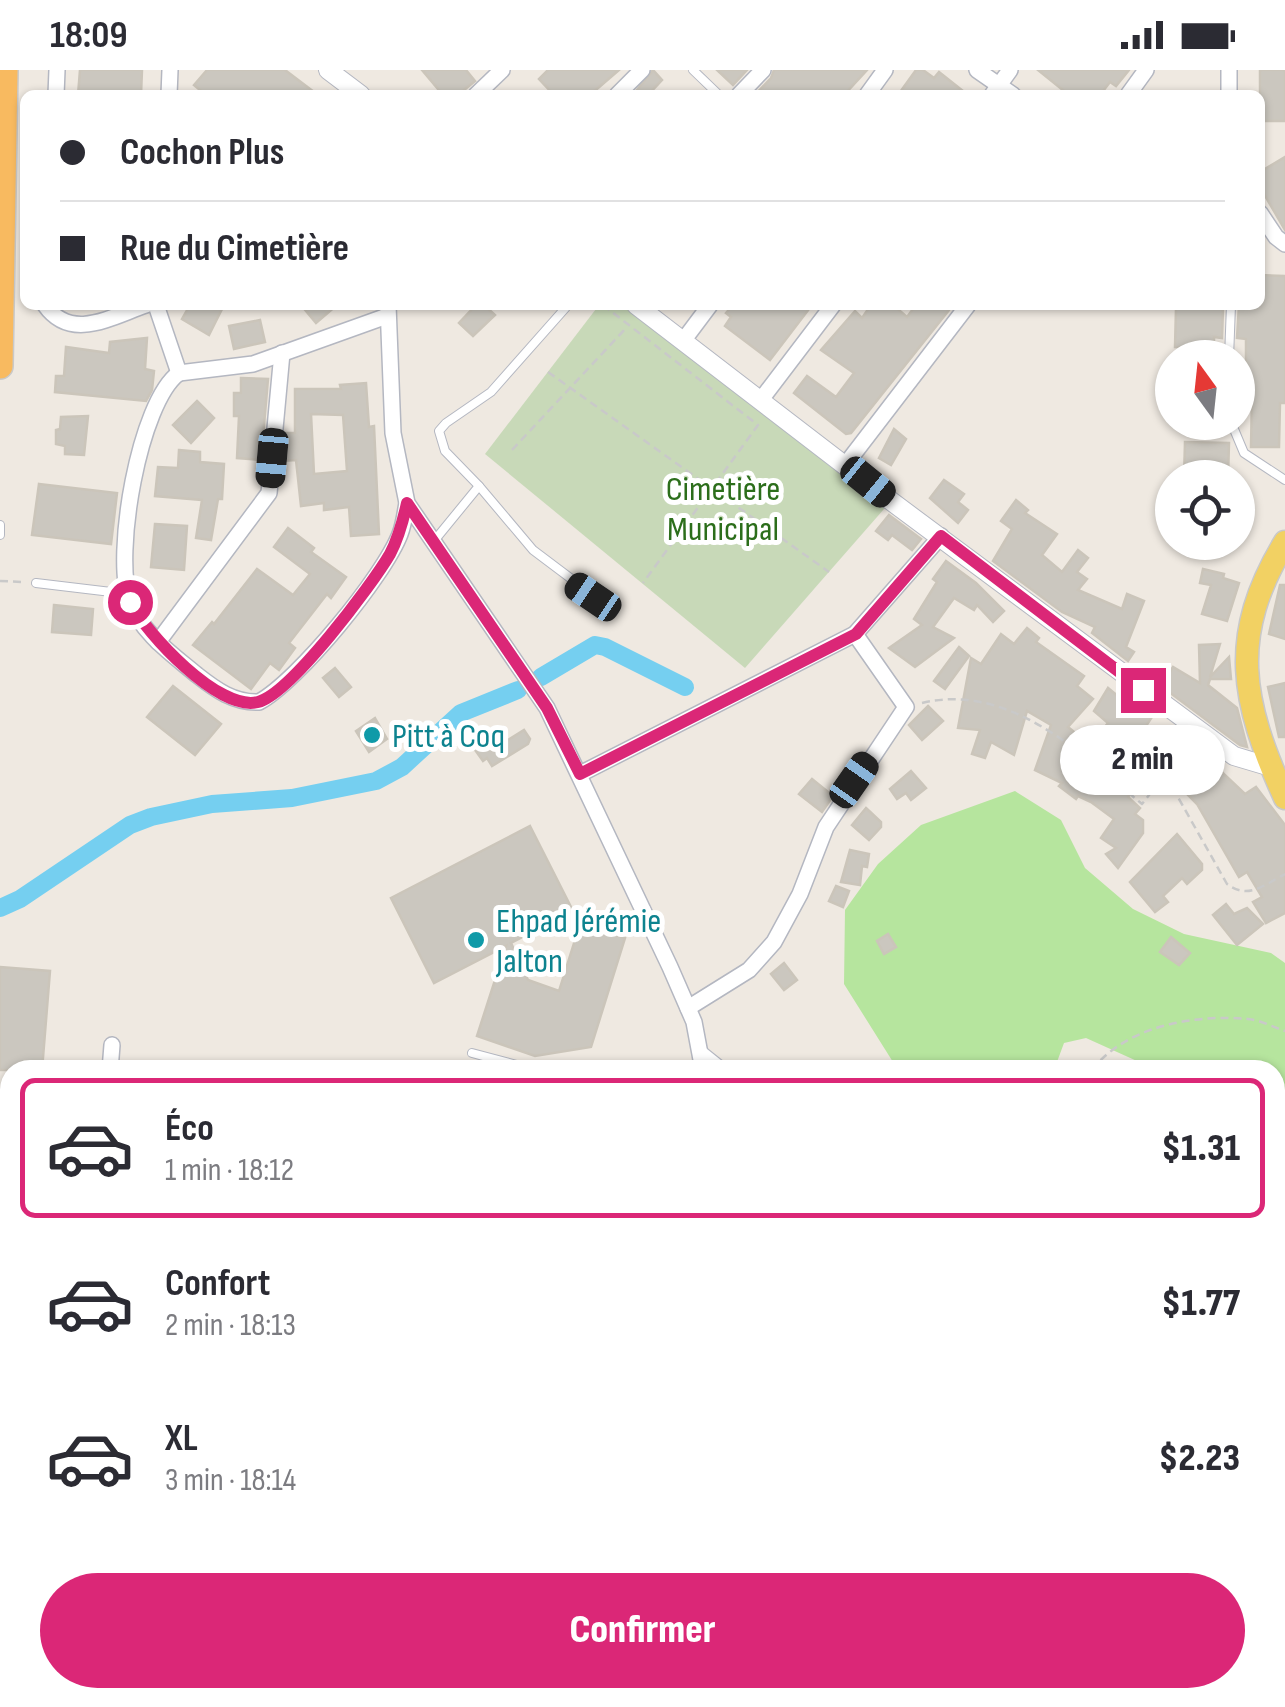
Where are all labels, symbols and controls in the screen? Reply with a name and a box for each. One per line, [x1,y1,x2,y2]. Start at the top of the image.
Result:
text: 18:09 [50,13,127,58]
text: Cochon Plus [120,130,284,175]
text: Rue du Cimetière [120,226,349,271]
north arrow [1155,340,1255,440]
map controls [1155,340,1255,560]
car [254,427,290,489]
car [835,451,901,513]
button: locate [1155,460,1255,560]
park label: Cimetière Municipal [666,468,780,551]
car [560,568,626,626]
route start [108,580,153,625]
route end [1121,668,1166,713]
place label: Pitt à Coq [392,715,505,758]
marker: Pitt à Coq [361,724,383,746]
callout: 2 min [1060,725,1226,795]
text: 2 min [1111,740,1174,779]
car [825,747,883,813]
place label: Ehpad Jérémie Jalton [495,900,661,983]
marker: Ehpad Jérémie Jalton [465,929,487,951]
icon: car [45,1103,135,1193]
text: Éco [165,1106,214,1151]
text: $1.31 [1162,1126,1240,1171]
text: 1 min · 18:12 [165,1151,294,1190]
icon: car [45,1258,135,1348]
text: Confort [165,1261,270,1306]
text: $1.77 [1162,1281,1240,1326]
text: 2 min · 18:13 [165,1306,296,1345]
icon: car [45,1413,135,1503]
text: XL [165,1416,198,1461]
text: $2.23 [1159,1436,1240,1481]
text: 3 min · 18:14 [165,1461,296,1500]
button: Confirmer [40,1573,1245,1688]

